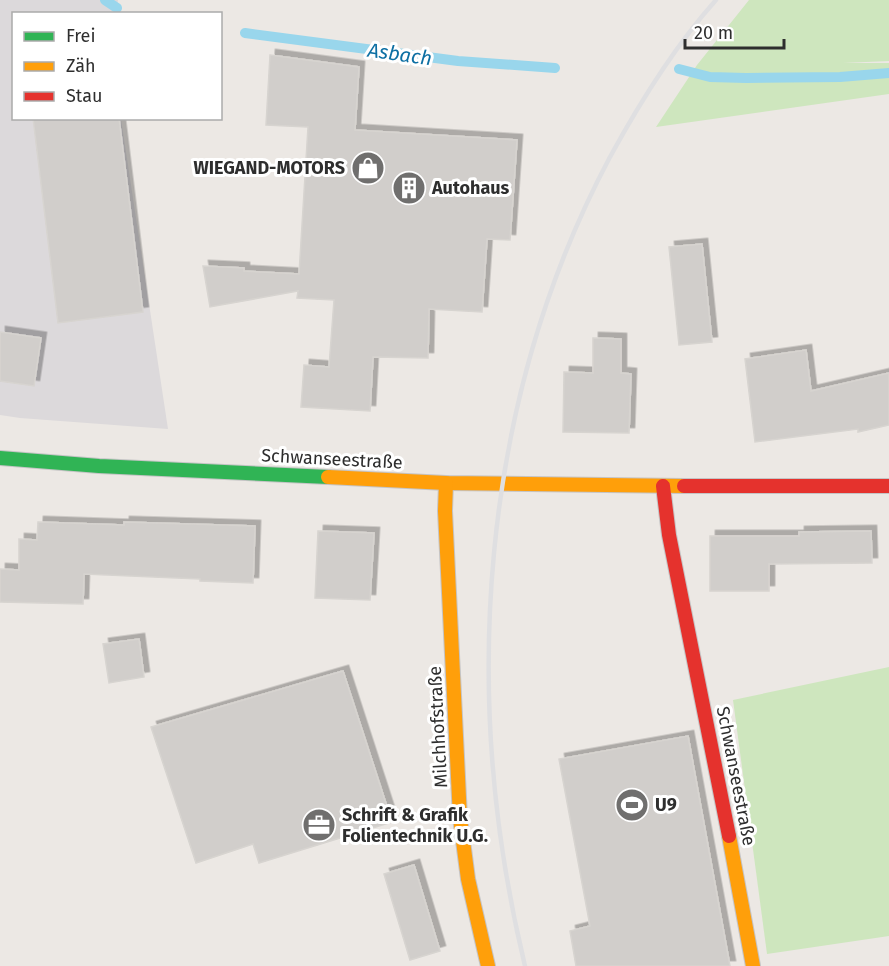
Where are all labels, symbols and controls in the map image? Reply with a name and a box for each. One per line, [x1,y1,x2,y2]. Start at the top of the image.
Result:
legend [12,12,222,120]
scale bar [685,12,784,50]
text: 20 m [694,22,733,44]
text: Frei [66,25,96,47]
water label: Asbach [365,37,434,70]
text: Zäh [66,55,95,77]
text: Stau [66,85,102,107]
shop icon: WIEGAND-MOTORS [350,150,386,186]
place label: WIEGAND-MOTORS [194,157,345,179]
building icon: Autohaus [391,170,427,206]
place label: Autohaus [431,177,510,199]
street label: Schwanseestraße [261,444,403,474]
street label: Milchhofstraße [424,666,452,788]
street label: Schwanseestraße [712,704,760,848]
sports icon: U9 [614,787,650,823]
place label: U9 [655,794,677,816]
place label: Schrift & Grafik Folientechnik U.G. [342,804,488,847]
office icon: Schrift & Grafik Folientechnik U.G. [301,807,337,843]

